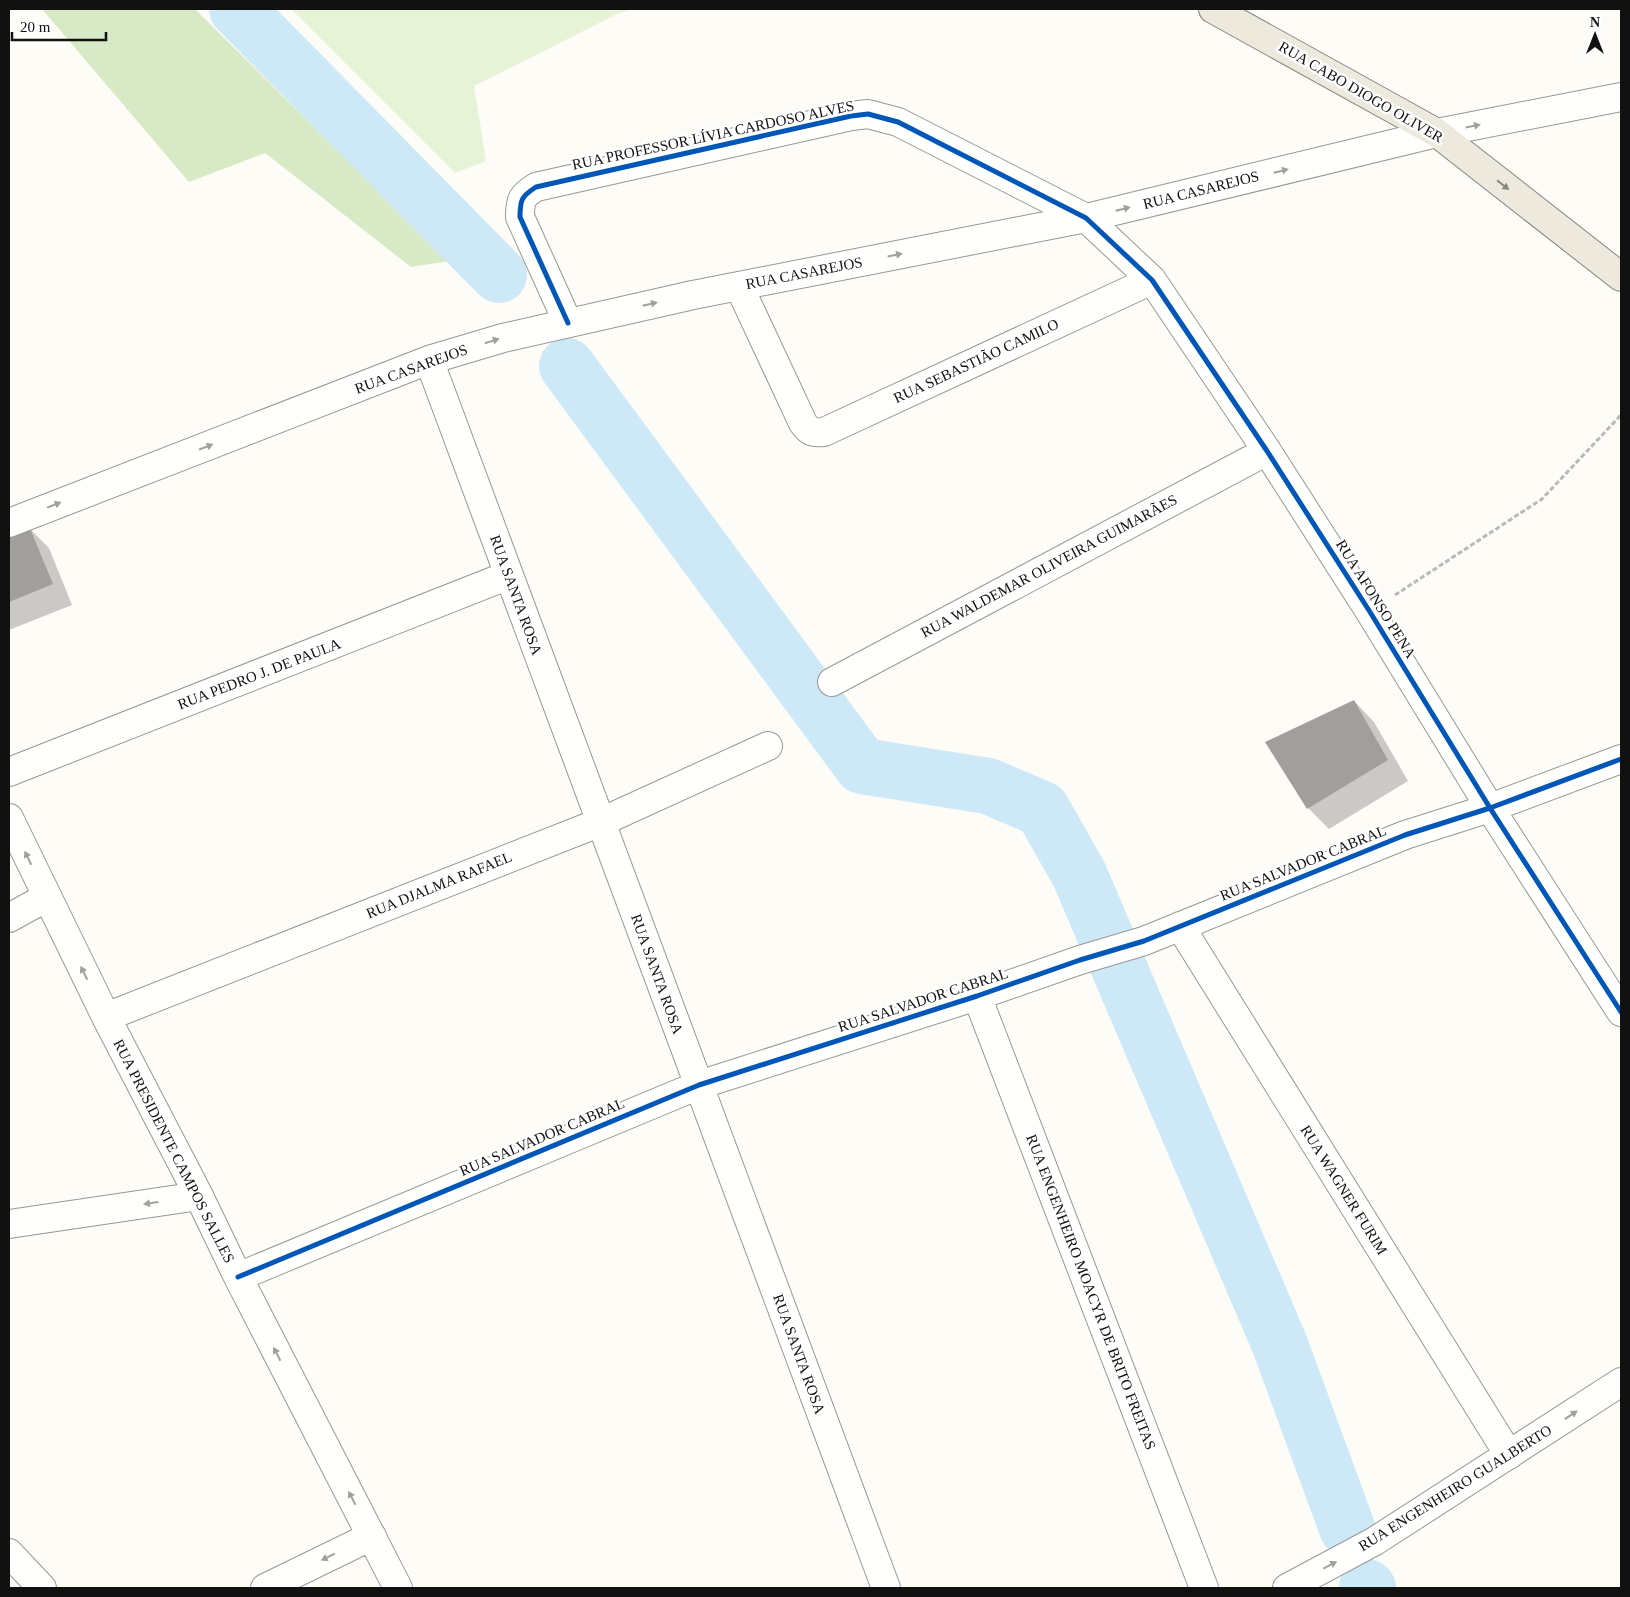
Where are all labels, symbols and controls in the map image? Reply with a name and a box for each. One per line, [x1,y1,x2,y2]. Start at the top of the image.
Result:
scale bar [12,10,106,42]
north arrow [1570,10,1620,60]
text: N [1590,15,1600,30]
text: 20 m [20,19,51,35]
street label: RUA CABO DIOGO OLIVER [1276,38,1446,146]
street label: RUA PROFESSOR LÍVIA CARDOSO ALVES [571,97,855,173]
one-way arrow [1466,121,1482,129]
one-way arrow [1274,167,1289,175]
street label: RUA CASAREJOS [1141,168,1261,212]
one-way arrow [1496,179,1509,190]
one-way arrow [1116,205,1131,213]
one-way arrow [888,251,903,259]
street label: RUA CASAREJOS [744,254,864,292]
one-way arrow [643,300,658,308]
street label: RUA SEBASTIÃO CAMILO [891,316,1061,406]
one-way arrow [485,337,500,345]
street label: RUA CASAREJOS [352,341,470,397]
one-way arrow [199,443,214,451]
street label: RUA WALDEMAR OLIVEIRA GUIMARÃES [918,491,1180,641]
one-way arrow [47,501,62,509]
street label: RUA SANTA ROSA [487,533,545,657]
street label: RUA AFONSO PENA [1333,537,1419,661]
street label: RUA PEDRO J. DE PAULA [175,635,343,713]
street label: RUA SALVADOR CABRAL [1218,822,1388,904]
street label: RUA DJALMA RAFAEL [364,848,514,922]
one-way arrow [24,851,32,865]
street label: RUA SANTA ROSA [628,912,686,1036]
street label: RUA SALVADOR CABRAL [836,965,1010,1035]
one-way arrow [80,966,88,980]
street label: RUA PRESIDENTE CAMPOS SALLES [110,1037,238,1265]
street label: RUA SALVADOR CABRAL [457,1095,627,1179]
street label: RUA WAGNER FURIM [1298,1122,1390,1258]
street label: RUA ENGENHEIRO MOACYR DE BRITO FREITAS [1023,1132,1159,1452]
one-way arrow [143,1199,159,1207]
street label: RUA SANTA ROSA [770,1292,828,1416]
one-way arrow [273,1346,281,1361]
one-way arrow [1565,1410,1578,1419]
street label: RUA ENGENHEIRO GUALBERTO [1356,1422,1555,1554]
one-way arrow [348,1491,356,1505]
one-way arrow [321,1553,335,1561]
one-way arrow [1322,1561,1337,1569]

